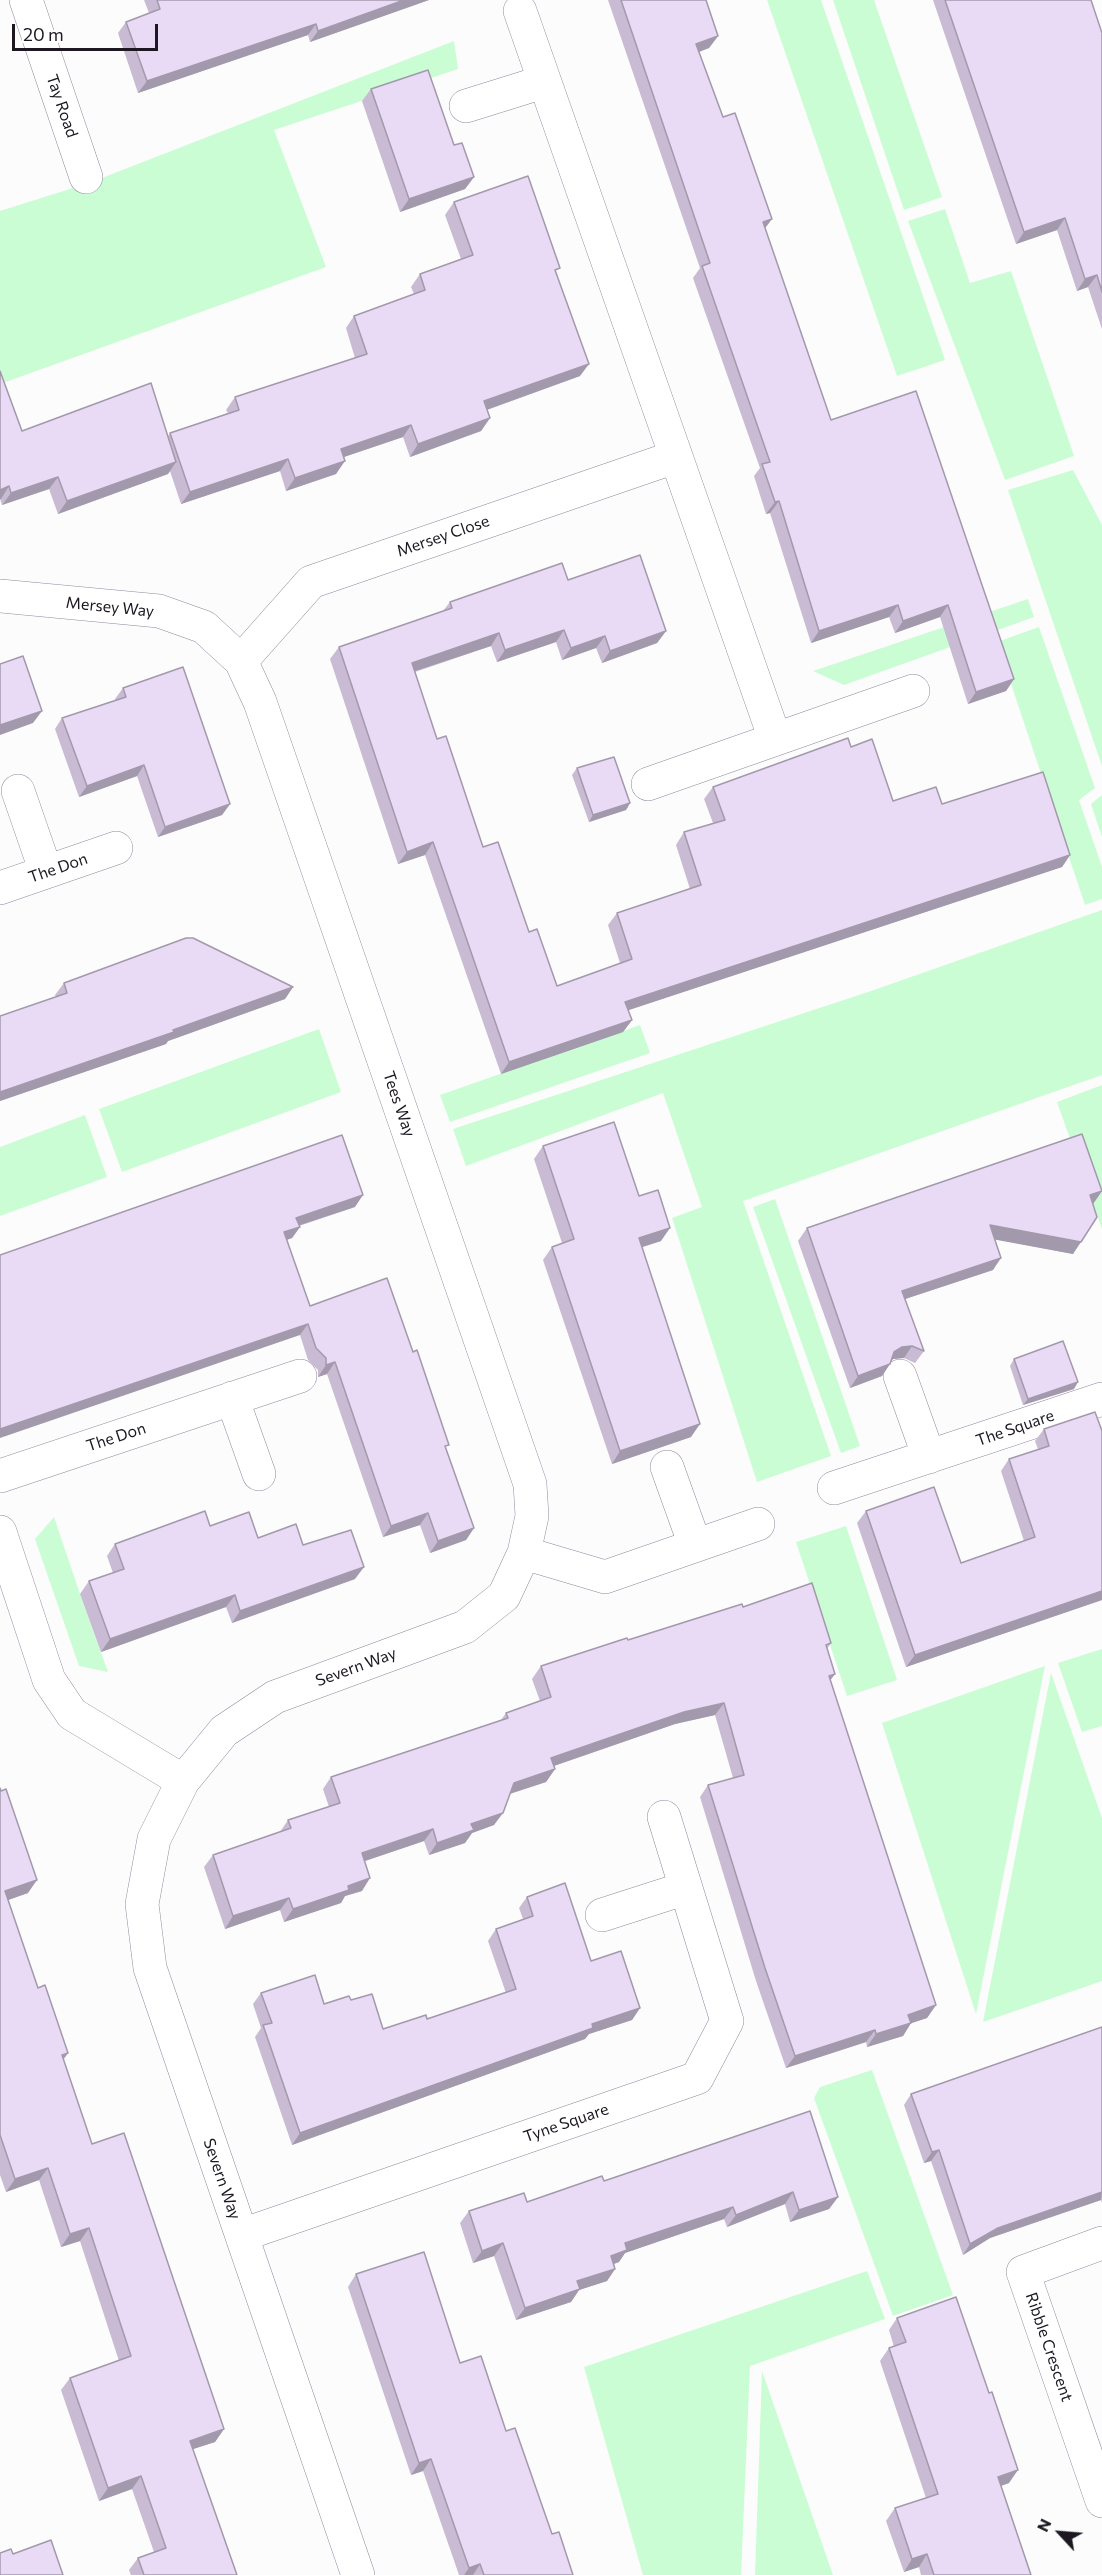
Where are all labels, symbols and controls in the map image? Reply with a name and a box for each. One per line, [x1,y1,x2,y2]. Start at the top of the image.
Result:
scale bar [15,12,160,50]
text: 20 m [23,23,64,45]
street label: Tay Road [42,72,82,140]
street label: Mersey Close [394,511,492,561]
street label: Mersey Way [65,593,155,621]
street label: The Don [26,849,90,887]
street label: Tees Way [379,1069,419,1139]
street label: The Square [973,1406,1057,1450]
street label: The Don [84,1418,148,1456]
street label: Severn Way [313,1644,399,1690]
street label: Tyne Square [521,2099,611,2147]
street label: Severn Way [199,2136,245,2222]
street label: Ribble Crescent [1021,2290,1077,2404]
north arrow [1030,2503,1090,2563]
text: N [1032,2515,1055,2534]

